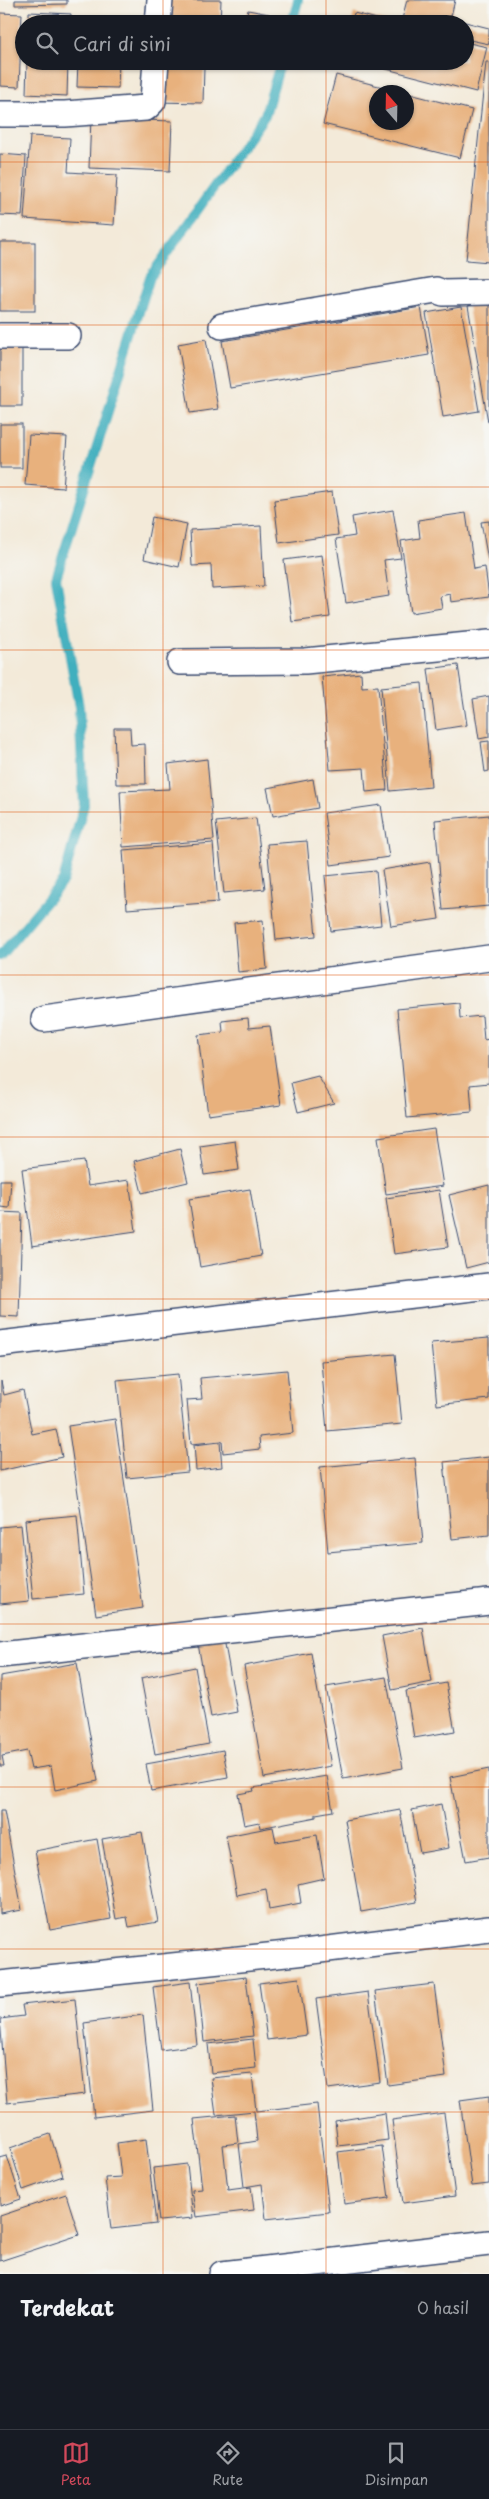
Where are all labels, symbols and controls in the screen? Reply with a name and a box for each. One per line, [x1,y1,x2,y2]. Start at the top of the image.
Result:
search box [15,15,474,70]
icon: search [33,29,61,57]
text: Cari di sini [73,29,171,57]
north arrow [369,85,414,130]
text: Terdekat [20,2291,114,2323]
text: 0 hasil [417,2295,469,2319]
tab: Peta [61,2439,91,2490]
tab: Rute [212,2439,243,2490]
tab: Disimpan [364,2439,428,2490]

